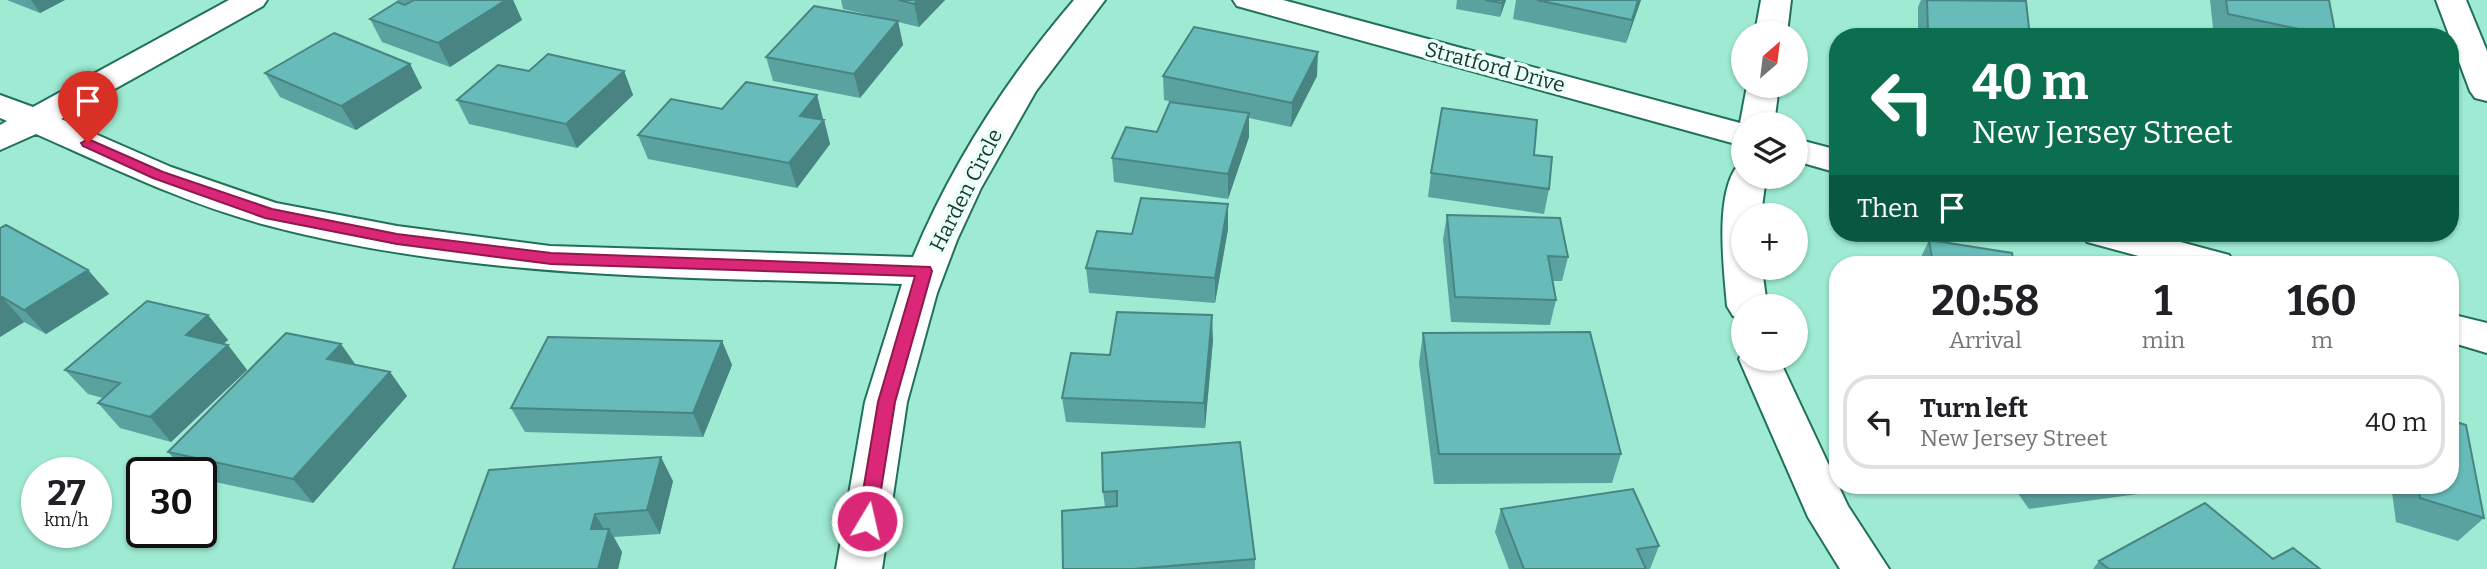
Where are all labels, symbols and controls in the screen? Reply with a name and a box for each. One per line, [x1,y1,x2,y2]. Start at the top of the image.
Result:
north arrow [1731,21,1808,98]
map controls [1731,21,1808,371]
street label: Stratford Drive [1422,36,1568,98]
text: 40 m [1972,53,2089,112]
icon: left [1857,56,1948,147]
pin [58,71,118,143]
icon: arrive [69,82,107,120]
button: layers [1731,112,1808,189]
text: New Jersey Street [1972,113,2233,151]
street label: Harden Circle [924,124,1008,256]
icon: arrive [1933,189,1971,227]
text: Then [1857,193,1919,224]
button: + [1731,203,1808,280]
text: 20:58 [1931,276,2040,326]
text: 1 [2154,276,2172,326]
text: 160 [2287,276,2357,326]
button: − [1731,294,1808,371]
text: Arrival [1949,326,2022,354]
text: min [2142,326,2185,354]
text: m [2311,326,2333,354]
text: Turn left [1920,393,2028,424]
icon: left [1861,403,1899,441]
text: 40 m [2365,407,2427,438]
text: New Jersey Street [1920,424,2108,452]
speed limit sign: 30 [126,457,217,548]
text: 27 [47,472,86,514]
position arrow [830,484,904,558]
text: km/h [44,509,89,531]

